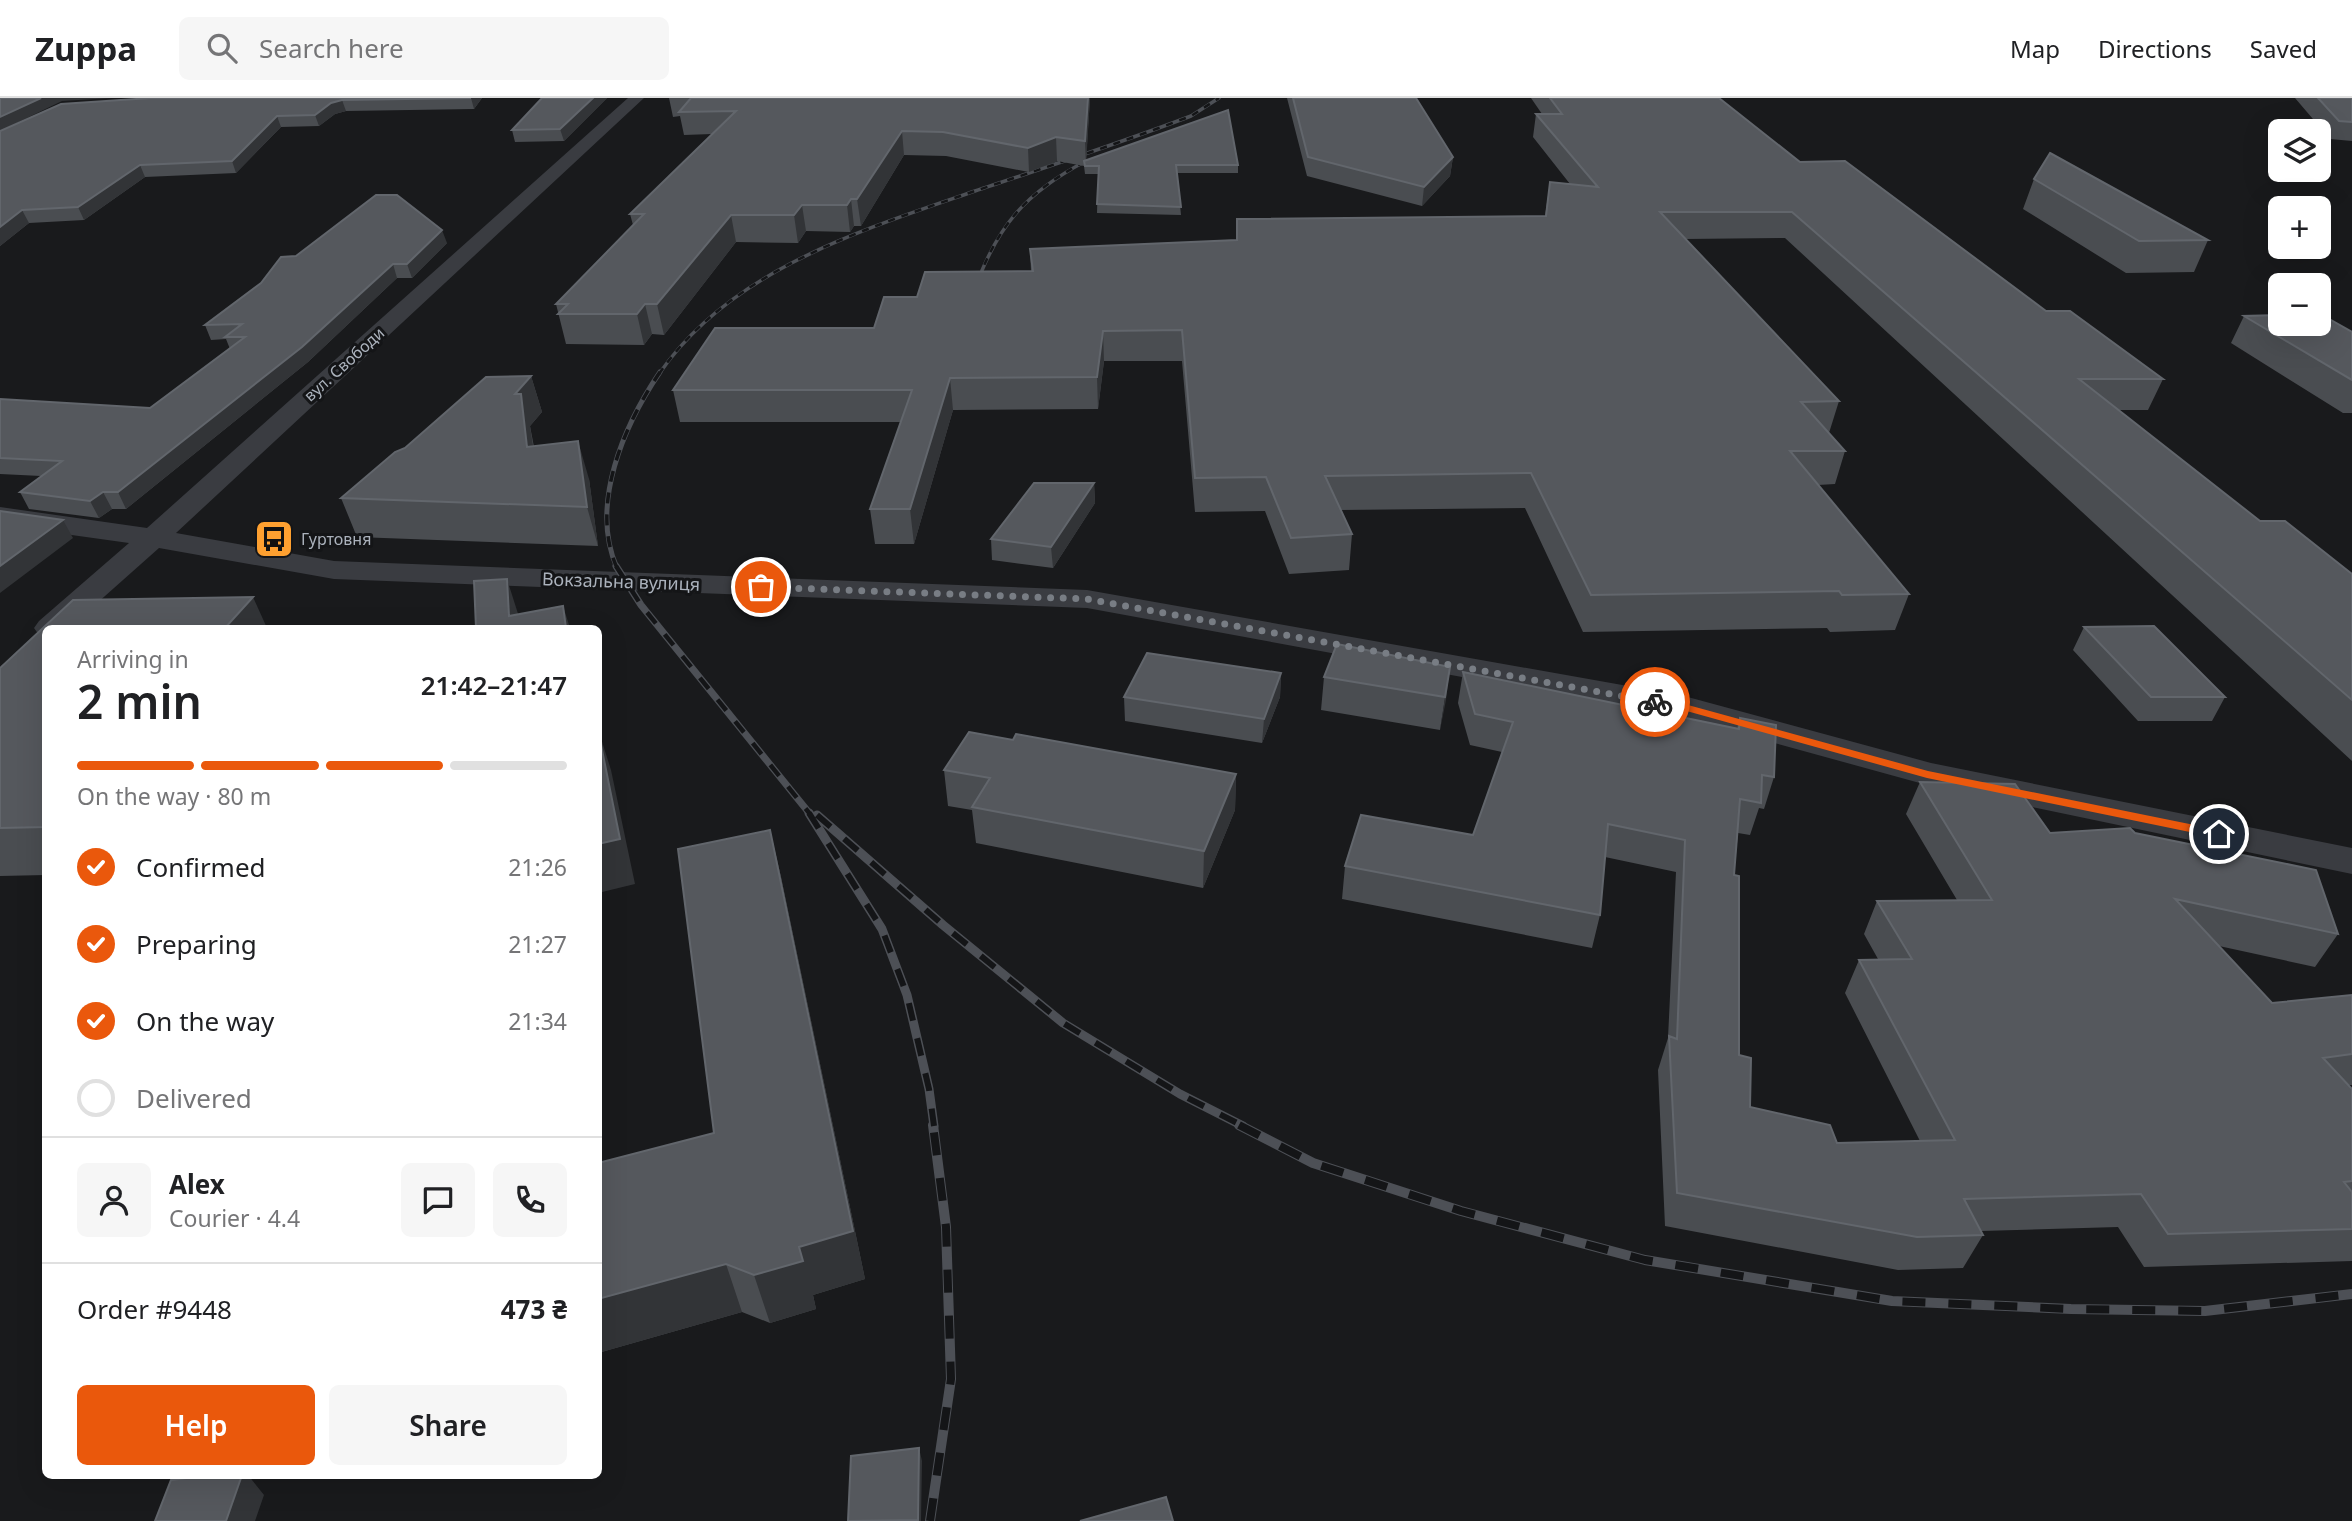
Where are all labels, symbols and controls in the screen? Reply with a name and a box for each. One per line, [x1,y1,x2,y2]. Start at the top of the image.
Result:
search box [179,17,669,80]
text: Zuppa [35,26,137,71]
icon: search [203,29,241,67]
text: Search here [259,30,404,66]
text: Map [2010,32,2060,65]
text: Directions [2098,32,2212,65]
text: Saved [2250,32,2317,65]
map controls [2268,119,2331,336]
button: layers [2268,119,2331,182]
button: + [2268,196,2331,259]
button: − [2268,273,2331,336]
street label: вул. Свободи [299,322,389,406]
bus stop icon: Гуртовня [253,518,295,560]
place label: Гуртовня [301,528,371,550]
pin [731,557,791,617]
street label: Вокзальна вулиця [542,566,700,596]
icon: bag [742,568,780,606]
text: Arriving in [77,643,189,675]
text: 21:42–21:47 [421,667,567,703]
courier [1620,667,1690,737]
text: 2 min [77,670,202,732]
icon: bike [1636,683,1674,721]
text: On the way · 80 m [77,780,271,812]
pin [2189,804,2249,864]
icon: home [2200,815,2238,853]
icon: check [77,848,115,886]
text: Confirmed [136,849,266,885]
text: 21:26 [508,851,567,883]
icon: check [77,925,115,963]
text: Preparing [136,926,257,962]
text: 21:27 [508,928,567,960]
icon: check [77,1002,115,1040]
text: On the way [136,1003,274,1039]
text: 21:34 [508,1005,567,1037]
text: Delivered [136,1080,252,1116]
button: person [77,1163,151,1237]
button: chat [401,1163,475,1237]
button: phone [493,1163,567,1237]
text: Alex [169,1166,225,1202]
text: Courier · 4.4 [169,1202,300,1234]
text: Order #9448 [77,1291,232,1327]
text: 473 ₴ [501,1291,567,1327]
button: Help [77,1385,315,1465]
button: Share [329,1385,567,1465]

